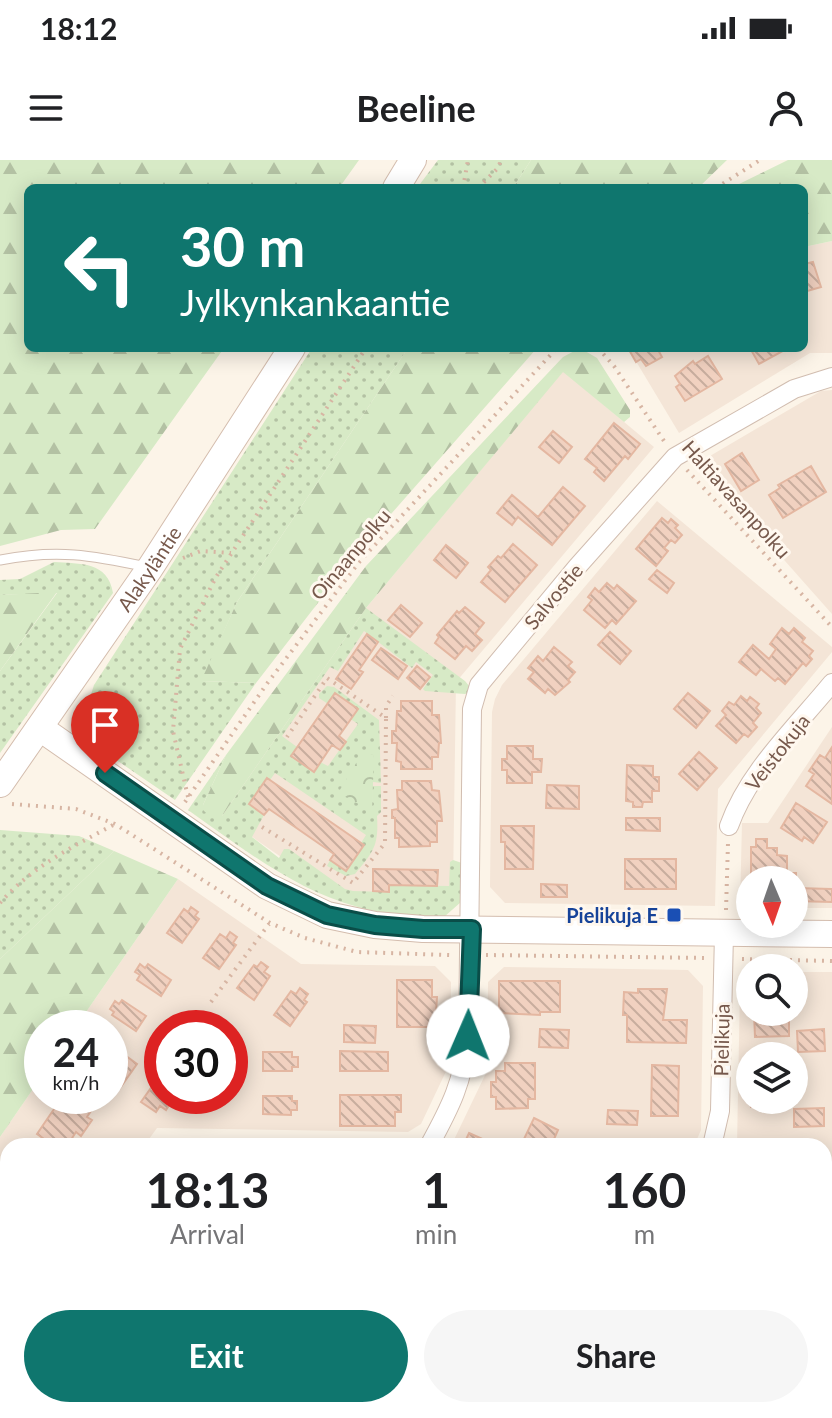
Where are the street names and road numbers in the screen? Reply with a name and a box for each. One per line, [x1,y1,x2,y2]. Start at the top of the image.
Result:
street label: Haltiavasanpolku [678,435,796,563]
street label: Oinaanpolku [305,504,395,604]
street label: Alakyläntie [112,521,186,616]
street label: Salvostie [519,558,587,634]
street label: Veistokuja [740,709,814,795]
street label: Pielikuja [708,1003,734,1077]

